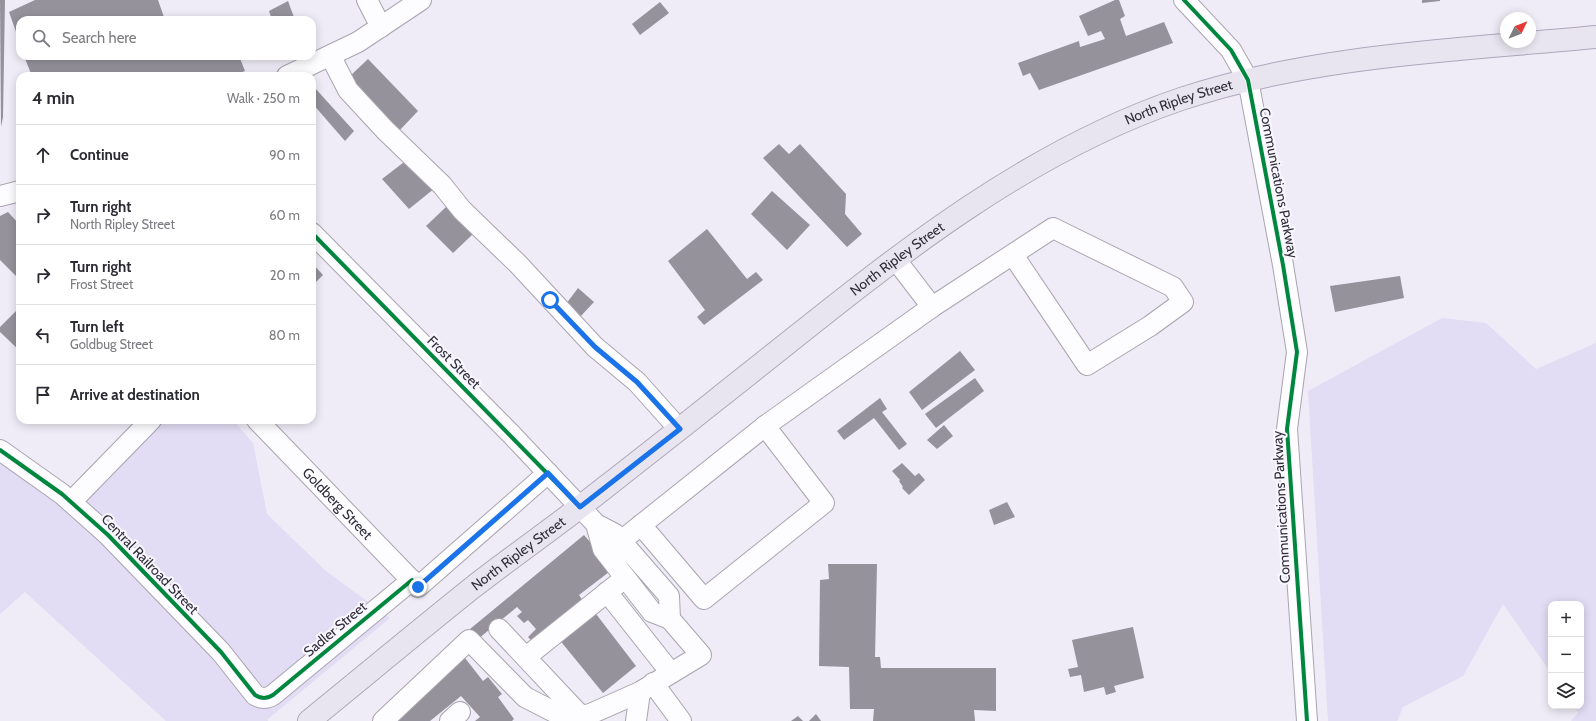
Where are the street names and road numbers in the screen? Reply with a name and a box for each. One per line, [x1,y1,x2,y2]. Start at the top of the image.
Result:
street label: North Ripley Street [1122,75,1235,129]
street label: Communications Parkway [1256,106,1302,260]
street label: North Ripley Street [846,218,948,300]
street label: Frost Street [423,331,485,393]
street label: Communications Parkway [1268,430,1294,584]
street label: Goldberg Street [299,464,377,544]
street label: Central Railroad Street [98,510,203,618]
street label: North Ripley Street [467,512,569,594]
street label: Sadler Street [300,597,370,661]

